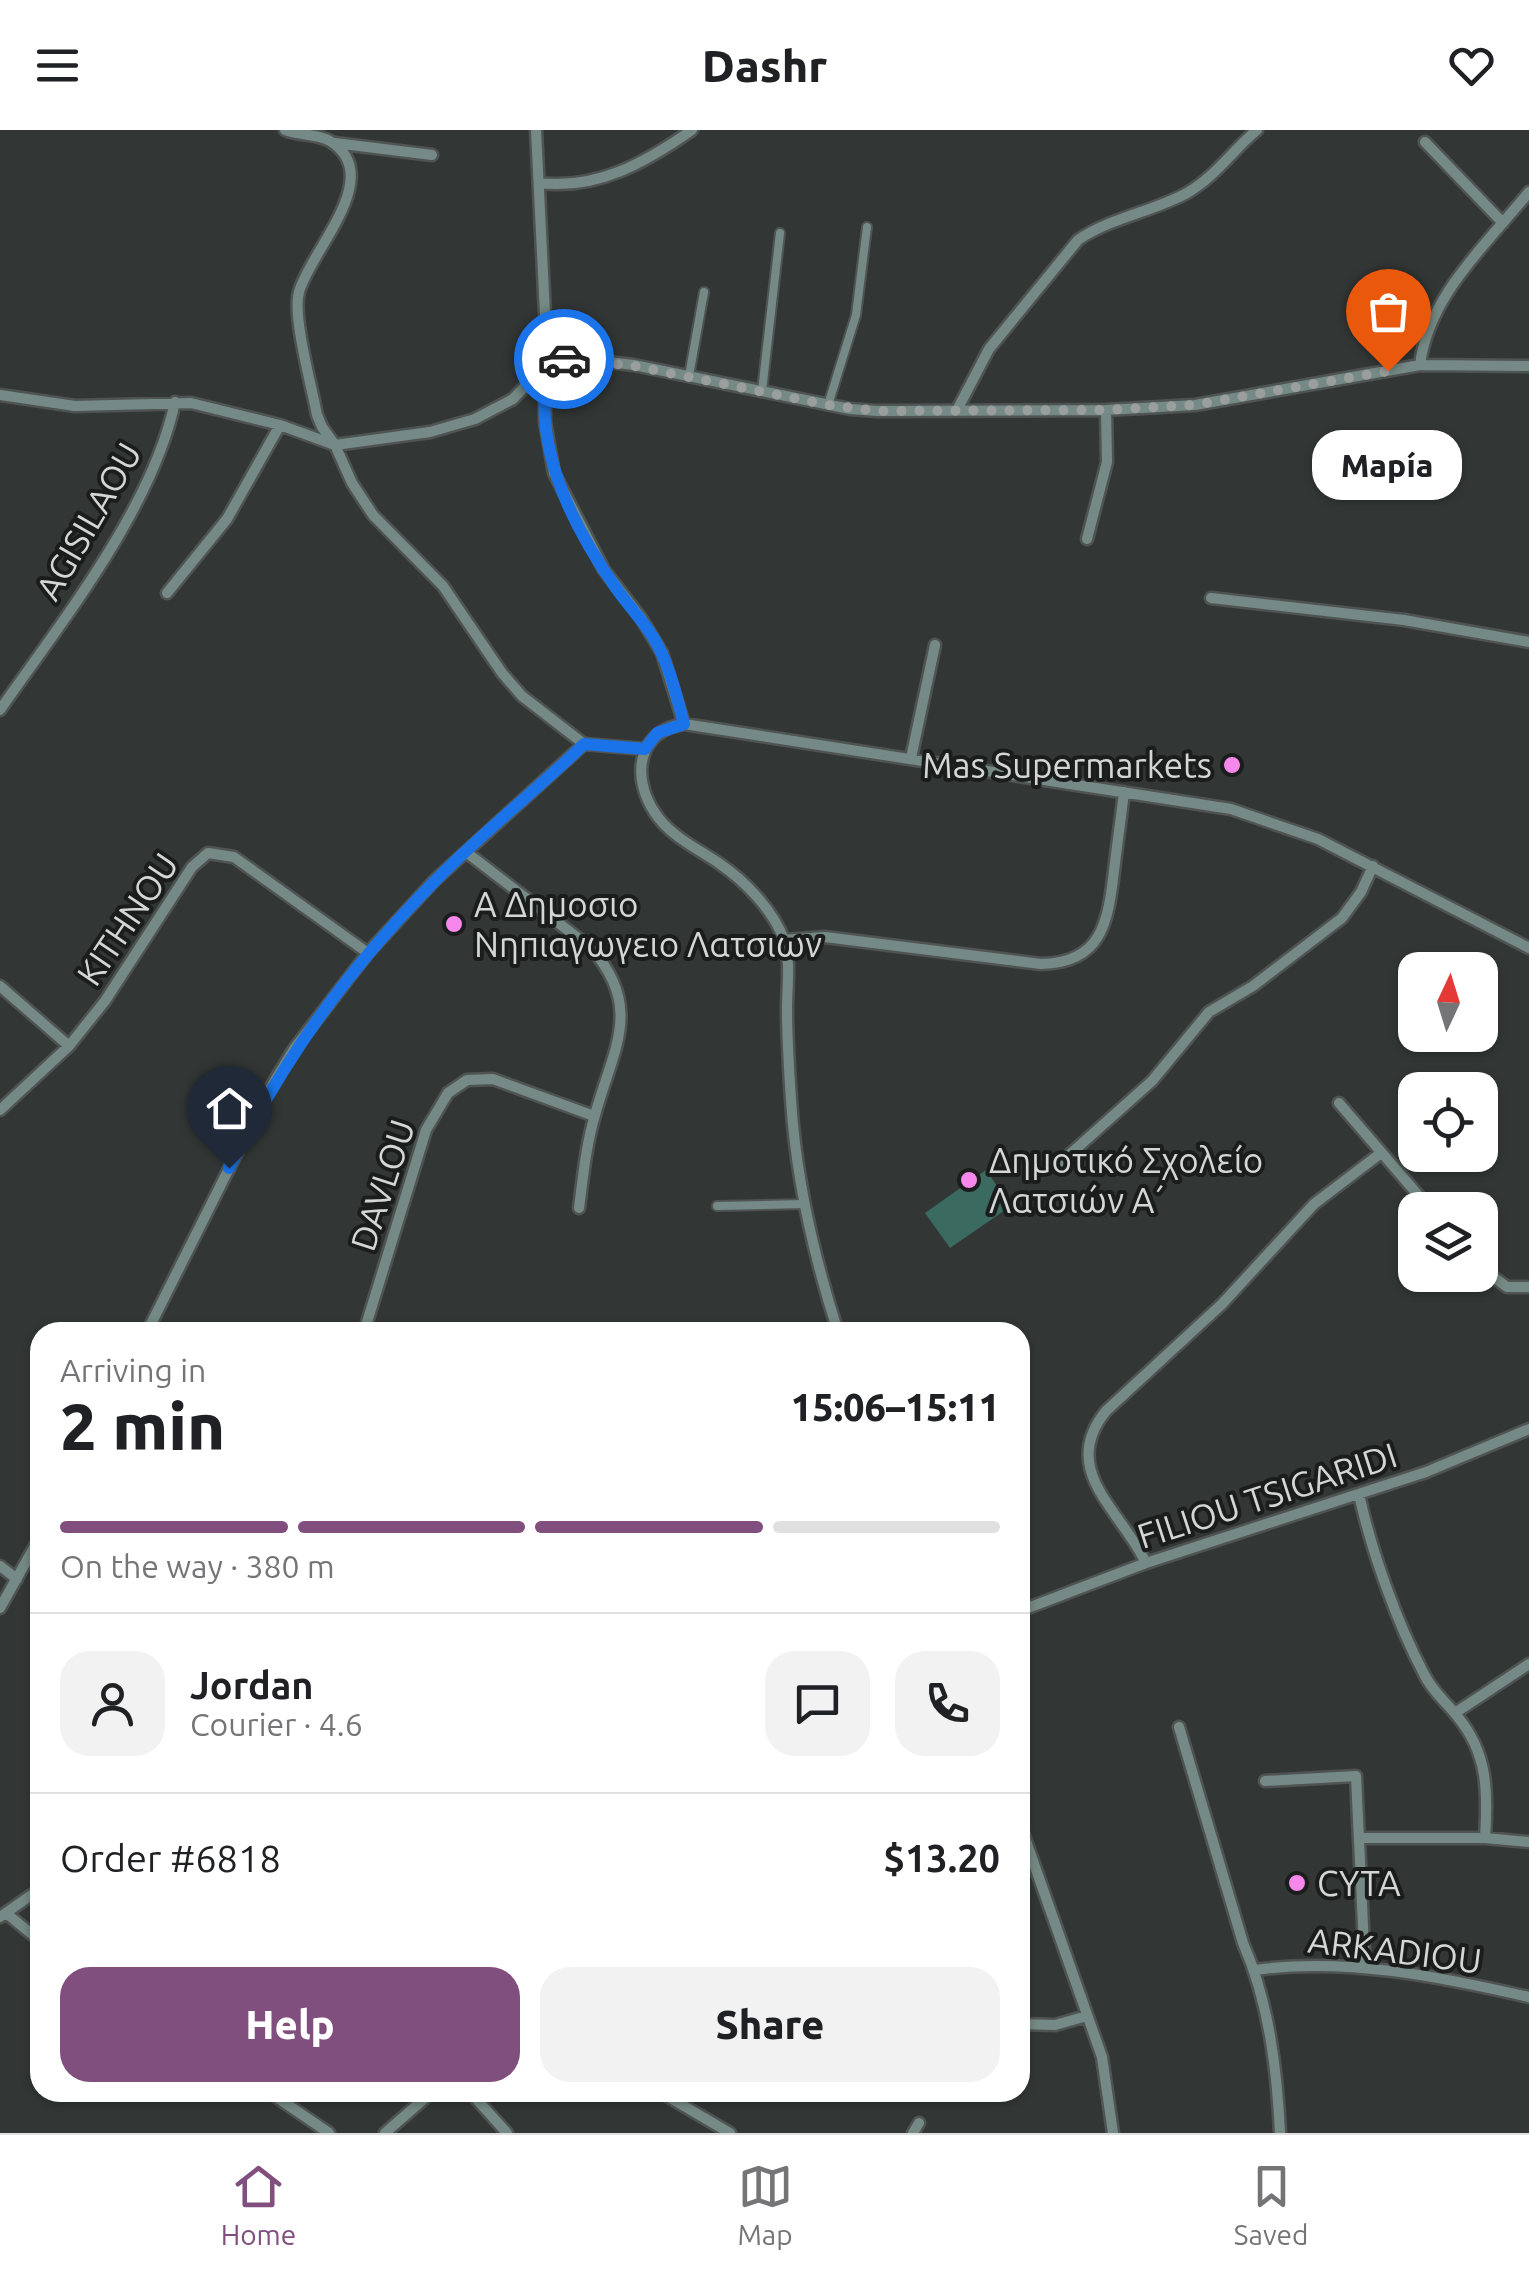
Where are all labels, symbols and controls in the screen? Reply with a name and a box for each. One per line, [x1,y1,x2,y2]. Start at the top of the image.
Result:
icon: menu [30,38,85,93]
icon: heart [1444,38,1499,93]
text: Dashr [702,40,827,91]
pin [1346,269,1431,372]
icon: bag [1361,284,1416,339]
courier [514,309,614,409]
icon: car [537,332,592,387]
callout: Mapía [1313,431,1463,501]
street label: AGISILAOU [27,436,149,606]
text: Mapía [1341,447,1433,483]
place label: Mas Supermarkets [922,745,1212,785]
marker: Mas Supermarkets [1221,754,1243,776]
street label: KITHNOU [68,846,186,992]
place label: Α Δημοσιο Νηπιαγωγειο Λατσιων [474,884,822,964]
marker: Α Δημοσιο Νηπιαγωγειο Λατσιων [443,913,465,935]
north arrow [1398,952,1498,1052]
map controls [1398,952,1498,1292]
pin [187,1066,272,1169]
button: locate [1398,1072,1498,1172]
icon: home [202,1081,257,1136]
street label: DAVLOU [342,1114,422,1256]
place label: Δημοτικό Σχολείο Λατσιών Α΄ [989,1140,1263,1220]
marker: Δημοτικό Σχολείο Λατσιών Α΄ [958,1169,980,1191]
button: layers [1398,1192,1498,1292]
text: Arriving in [60,1352,206,1388]
text: 15:06–15:11 [791,1386,1000,1428]
text: 2 min [60,1389,225,1462]
street label: FILIOU TSIGARIDI [1132,1434,1402,1556]
text: On the way · 380 m [60,1548,335,1584]
button: person [60,1651,165,1756]
button: chat [765,1651,870,1756]
button: phone [895,1651,1000,1756]
text: Jordan [190,1664,314,1706]
text: Courier · 4.6 [190,1706,363,1742]
text: Order #6818 [60,1837,281,1879]
text: $13.20 [883,1837,1000,1879]
place label: CYTA [1317,1863,1401,1903]
marker: CYTA [1286,1872,1308,1894]
street label: ARKADIOU [1306,1920,1484,1980]
button: Help [60,1967,520,2082]
button: Share [540,1967,1000,2082]
tab: Home [221,2159,296,2250]
tab: Map [737,2159,793,2250]
tab: Saved [1234,2159,1308,2250]

